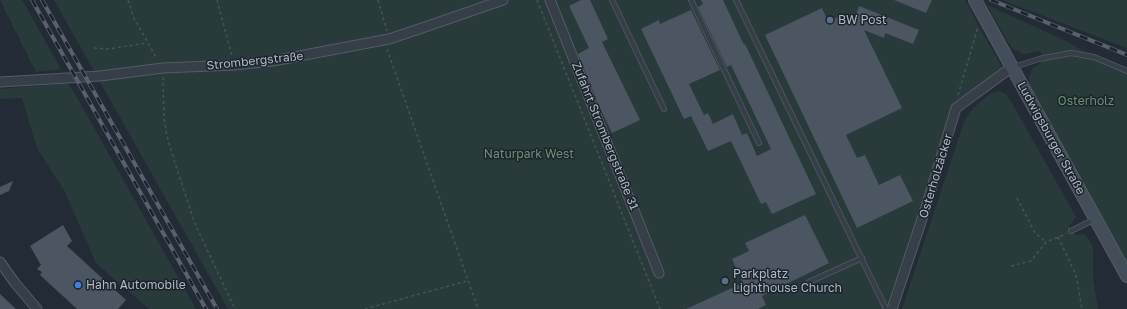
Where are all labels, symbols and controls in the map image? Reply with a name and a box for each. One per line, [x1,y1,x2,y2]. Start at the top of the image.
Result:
place label: BW Post [838,13,887,27]
marker: BW Post [825,15,835,25]
street label: Strombergstraße [206,49,304,73]
street label: Zufahrt Strombergstraße 31 [569,60,641,212]
street label: Ludwigsburger Straße [1014,79,1088,197]
park label: Osterholz [1058,94,1114,108]
street label: Osterholzäcker [916,132,956,220]
park label: Naturpark West [484,147,574,161]
place label: Parkplatz Lighthouse Church [733,267,842,295]
marker: Parkplatz Lighthouse Church [720,276,730,286]
place label: Hahn Automobile [86,278,186,292]
marker: Hahn Automobile [73,280,83,290]

